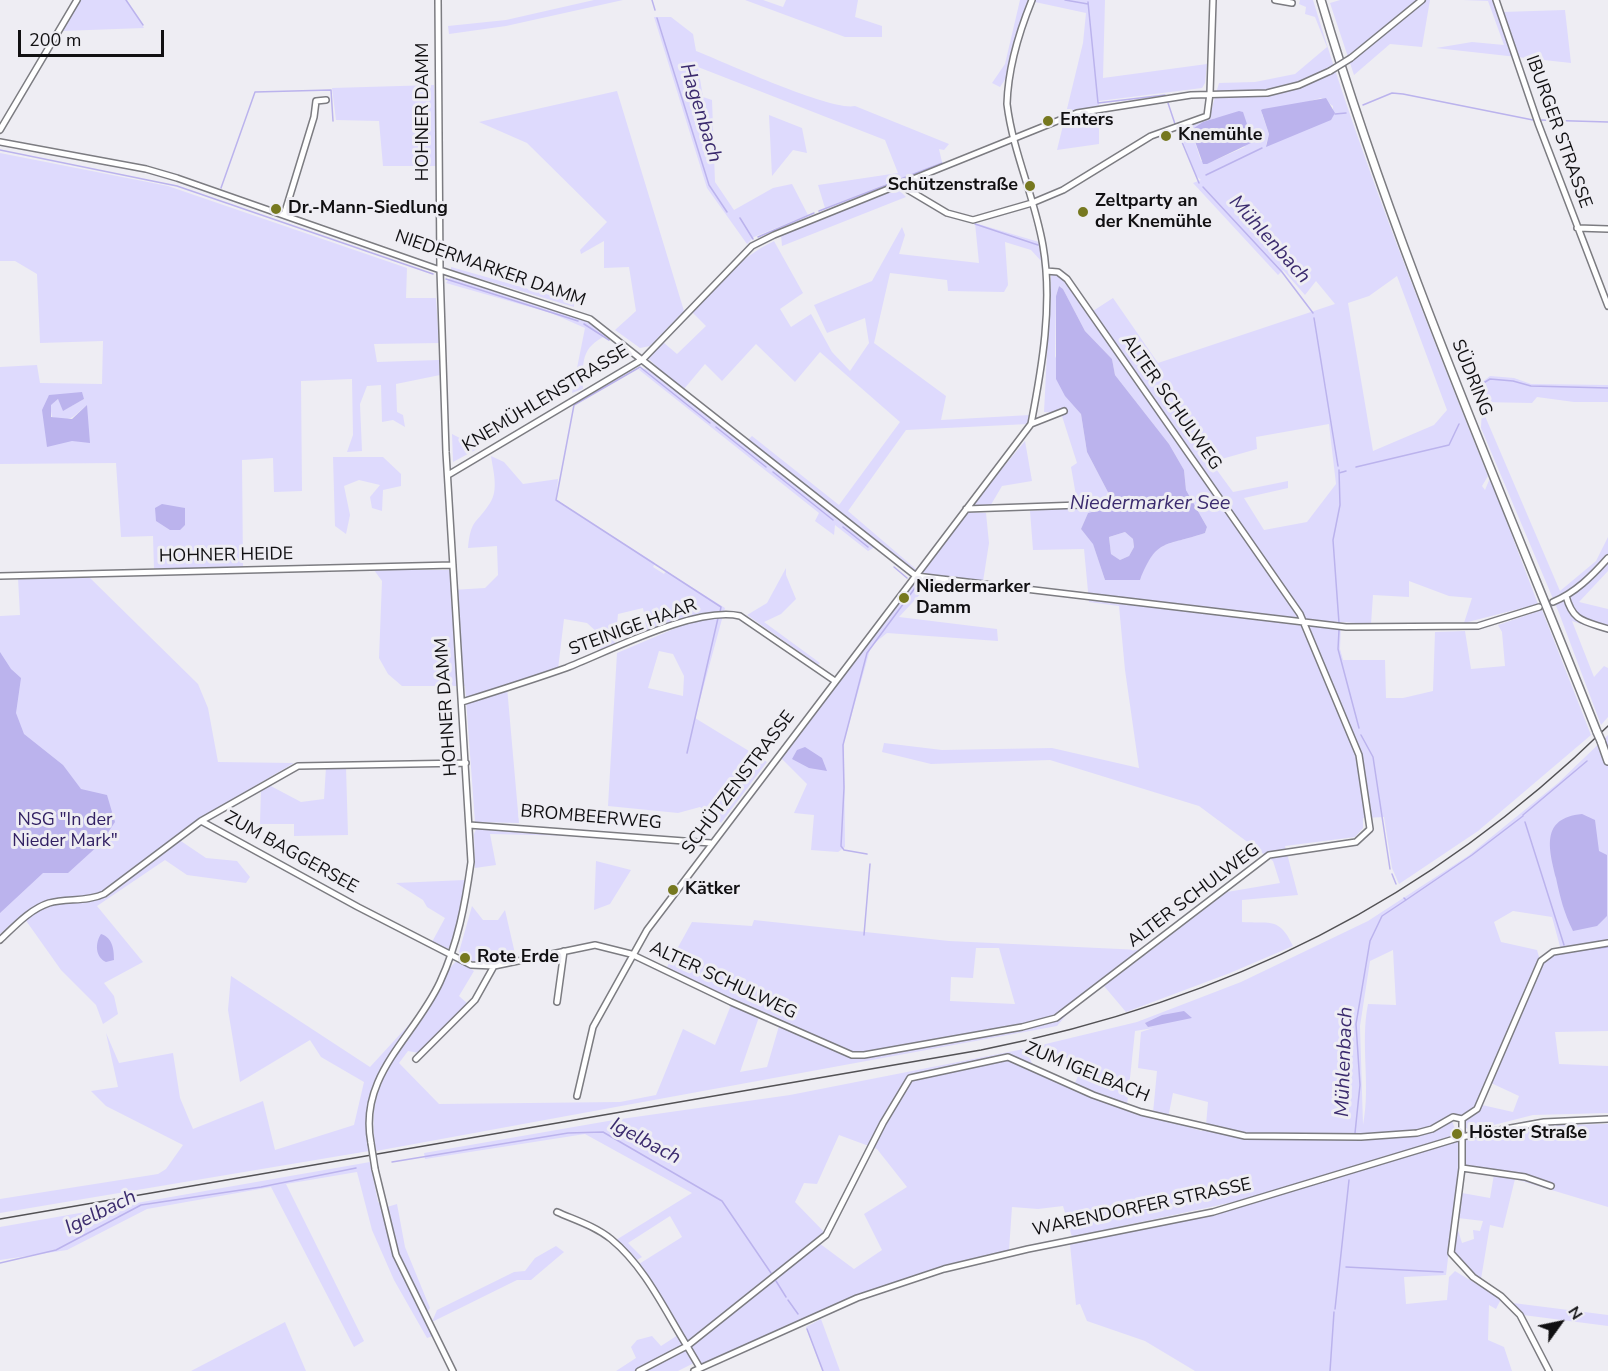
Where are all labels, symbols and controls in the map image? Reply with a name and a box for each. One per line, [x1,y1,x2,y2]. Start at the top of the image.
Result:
scale bar [21,18,166,56]
text: 200 m [29,28,81,52]
street label: HOHNER DAMM [413,43,435,181]
street label: IBURGER STRASSE [1520,53,1596,211]
water label: Hagenbach [674,61,726,165]
place label: Enters [1060,110,1114,132]
marker: Enters [1041,114,1055,128]
place label: Knemühle [1178,125,1262,147]
marker: Knemühle [1159,129,1173,143]
place label: Schützenstraße [888,175,1018,197]
marker: Schützenstraße [1023,179,1037,193]
place label: Zeltparty an der Knemühle [1095,191,1212,234]
water label: Mühlenbach [1223,191,1315,289]
place label: Dr.-Mann-Siedlung [288,198,448,220]
marker: Dr.-Mann-Siedlung [269,202,283,216]
marker: Zeltparty an der Knemühle [1076,205,1090,219]
street label: NIEDERMARKER DAMM [392,226,588,312]
street label: ALTER SCHULWEG [1116,331,1226,475]
street label: SÜDRING [1446,337,1496,419]
street label: KNEMÜHLENSTRASSE [459,341,633,457]
water label: Niedermarker See [1070,492,1230,516]
street label: HOHNER HEIDE [159,544,293,568]
place label: Niedermarker Damm [916,577,1030,620]
marker: Niedermarker Damm [897,591,911,605]
street label: STEINIGE HAAR [566,595,700,661]
street label: HOHNER DAMM [431,637,463,777]
street label: SCHÜTZENSTRASSE [678,707,800,859]
street label: BROMBEERWEG [520,801,662,835]
street label: ZUM BAGGERSEE [220,807,362,899]
park label: NSG "In der Nieder Mark" [12,810,118,852]
street label: ALTER SCHULWEG [1124,839,1264,953]
place label: Kätker [685,879,740,901]
marker: Kätker [666,883,680,897]
street label: ALTER SCHULWEG [646,937,800,1025]
place label: Rote Erde [477,947,559,969]
marker: Rote Erde [458,951,472,965]
water label: Mühlenbach [1331,1006,1359,1118]
street label: ZUM IGELBACH [1022,1038,1152,1108]
water label: Igelbach [606,1113,684,1171]
place label: Höster Straße [1469,1123,1587,1145]
marker: Höster Straße [1450,1127,1464,1141]
street label: WARENDORFER STRASSE [1031,1174,1253,1242]
water label: Igelbach [61,1185,141,1241]
north arrow [1530,1293,1590,1353]
text: N [1563,1302,1588,1324]

